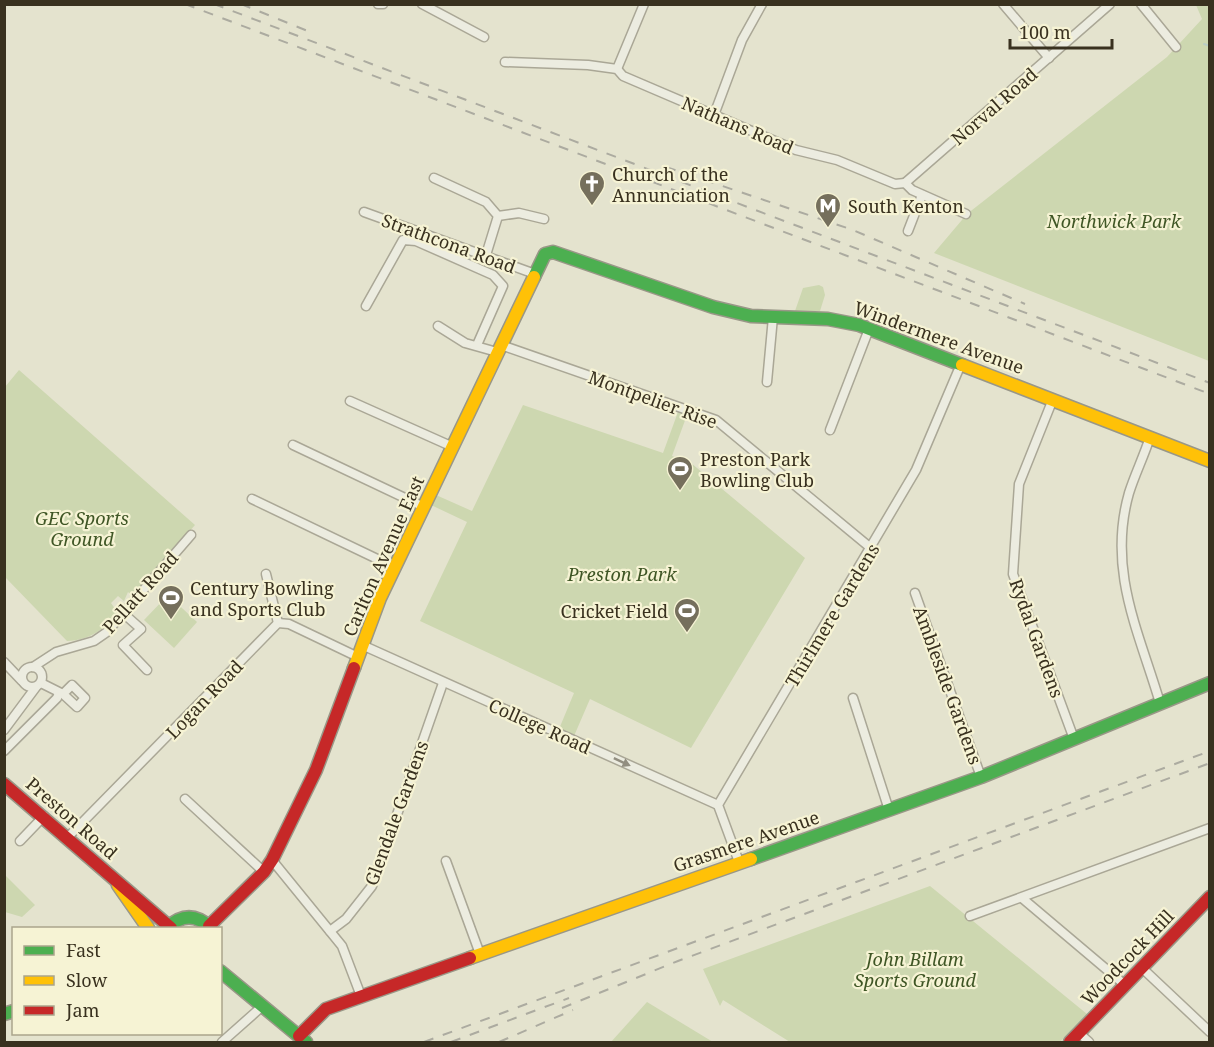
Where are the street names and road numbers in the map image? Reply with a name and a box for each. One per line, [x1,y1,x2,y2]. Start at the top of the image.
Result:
street label: Norval Road [946,62,1042,150]
street label: Nathans Road [678,91,798,159]
street label: Strathcona Road [379,208,519,278]
street label: Windermere Avenue [851,295,1027,379]
street label: Montpelier Rise [585,365,721,433]
street label: Carlton Avenue East [337,472,429,640]
street label: Thirlmere Gardens [780,539,884,691]
street label: Pellatt Road [97,546,183,638]
street label: Rydal Gardens [1004,575,1070,701]
street label: Ambleside Gardens [908,602,988,768]
street label: Logan Road [160,654,248,744]
street label: College Road [485,693,595,759]
street label: Glendale Gardens [359,737,433,889]
street label: Preston Road [21,772,123,864]
street label: Grasmere Avenue [670,805,822,877]
street label: Woodcock Hill [1075,904,1179,1010]

